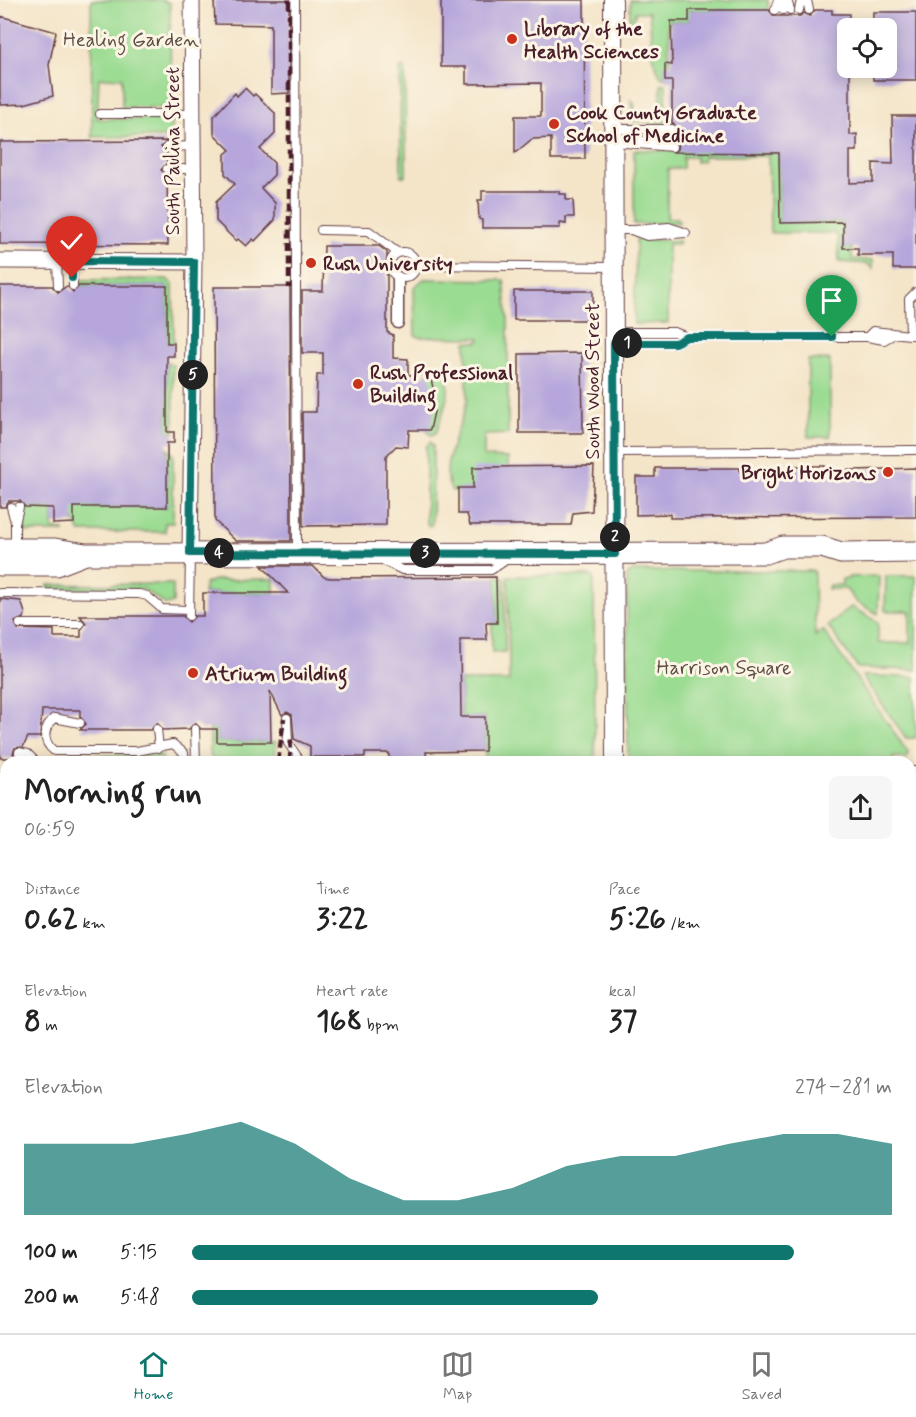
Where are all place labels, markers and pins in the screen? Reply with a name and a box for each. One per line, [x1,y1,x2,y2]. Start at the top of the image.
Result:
place label: Library of the Health Sciences [524,16,659,66]
marker: Library of the Health Sciences [505,32,519,46]
place label: Cook County Graduate School of Medicine [566,100,757,150]
marker: Cook County Graduate School of Medicine [547,117,561,131]
pin [46,216,97,278]
place label: Rush University [323,251,453,278]
marker: Rush University [304,256,318,270]
pin [806,275,857,337]
pin: 1 [612,328,642,358]
pin: 5 [178,360,208,390]
place label: Rush Professional Building [370,360,513,412]
marker: Rush Professional Building [351,377,365,391]
place label: Bright Horizons [741,460,876,489]
marker: Bright Horizons [881,465,895,479]
pin: 2 [600,522,630,552]
pin: 4 [204,538,234,568]
pin: 3 [410,538,440,568]
place label: Atrium Building [205,661,347,690]
marker: Atrium Building [186,666,200,680]

